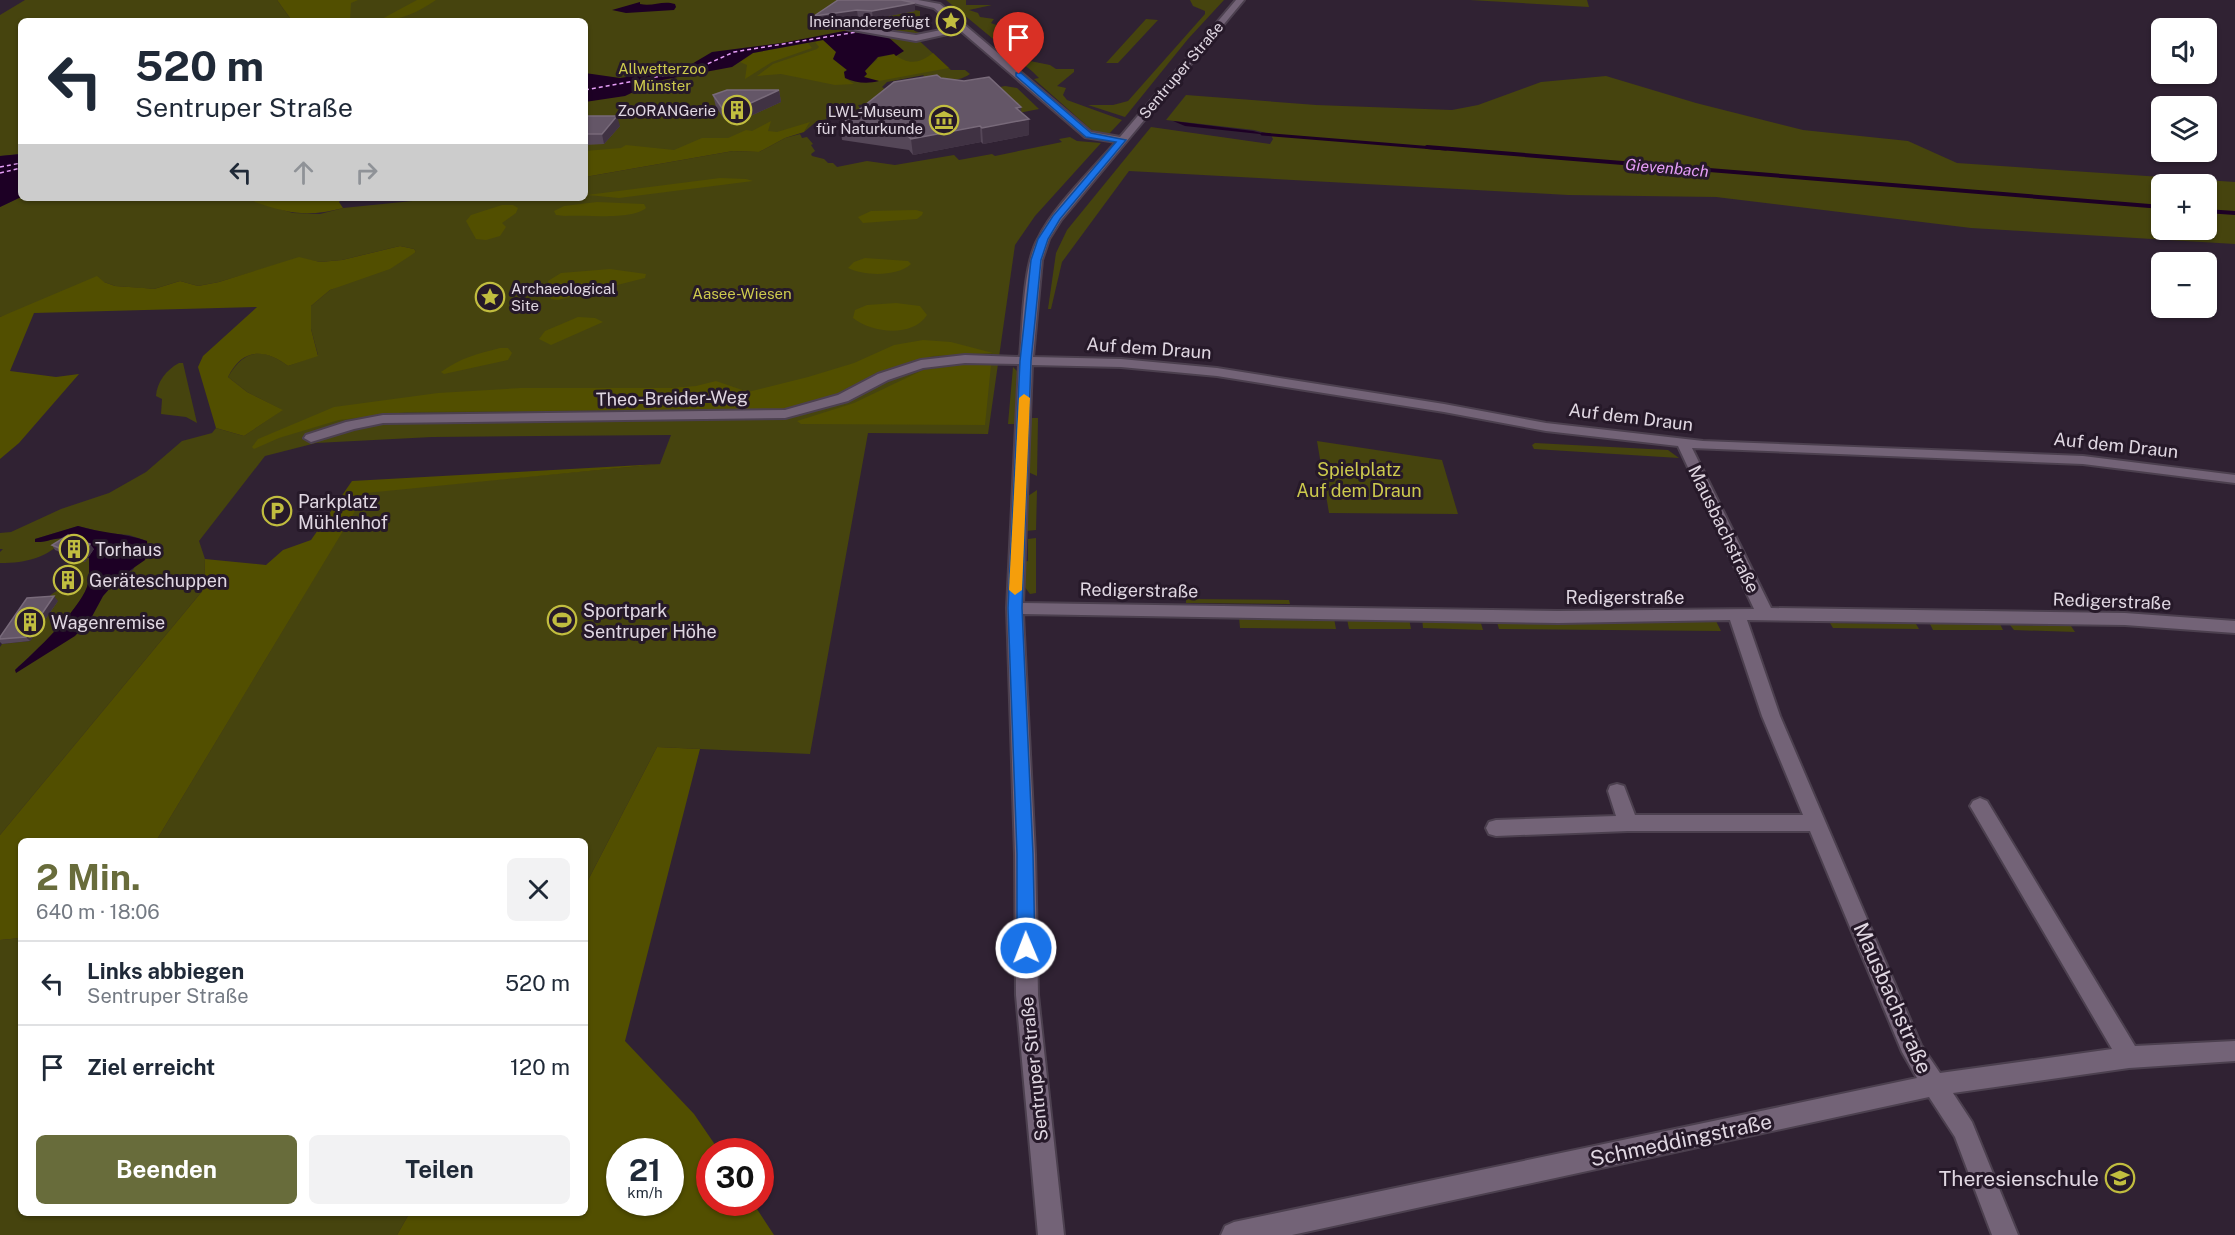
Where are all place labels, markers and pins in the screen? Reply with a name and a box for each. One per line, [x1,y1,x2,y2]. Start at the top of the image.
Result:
place icon: Ineinandergefügt [935,5,967,37]
pin [993,12,1044,74]
place label: Ineinandergefügt [809,13,930,30]
building icon: ZoORANGerie [721,94,753,126]
place label: ZoORANGerie [617,102,716,119]
place label: LWL-Museum für Naturkunde [816,103,923,137]
museum icon: LWL-Museum für Naturkunde [928,104,960,136]
place label: Archaeological Site [511,280,616,314]
place icon: Archaeological Site [474,281,506,313]
place label: Parkplatz Mühlenhof [298,491,388,533]
parking icon: Parkplatz Mühlenhof [261,495,293,527]
building icon: Torhaus [58,533,90,565]
place label: Torhaus [95,539,162,560]
building icon: Geräteschuppen [52,564,84,596]
place label: Geräteschuppen [89,570,227,591]
place label: Sportpark Sentruper Höhe [583,600,717,642]
sports icon: Sportpark Sentruper Höhe [546,604,578,636]
building icon: Wagenremise [14,606,46,638]
place label: Wagenremise [51,612,165,633]
school or university icon: Theresienschule [2104,1162,2136,1194]
place label: Theresienschule [1939,1166,2099,1191]

